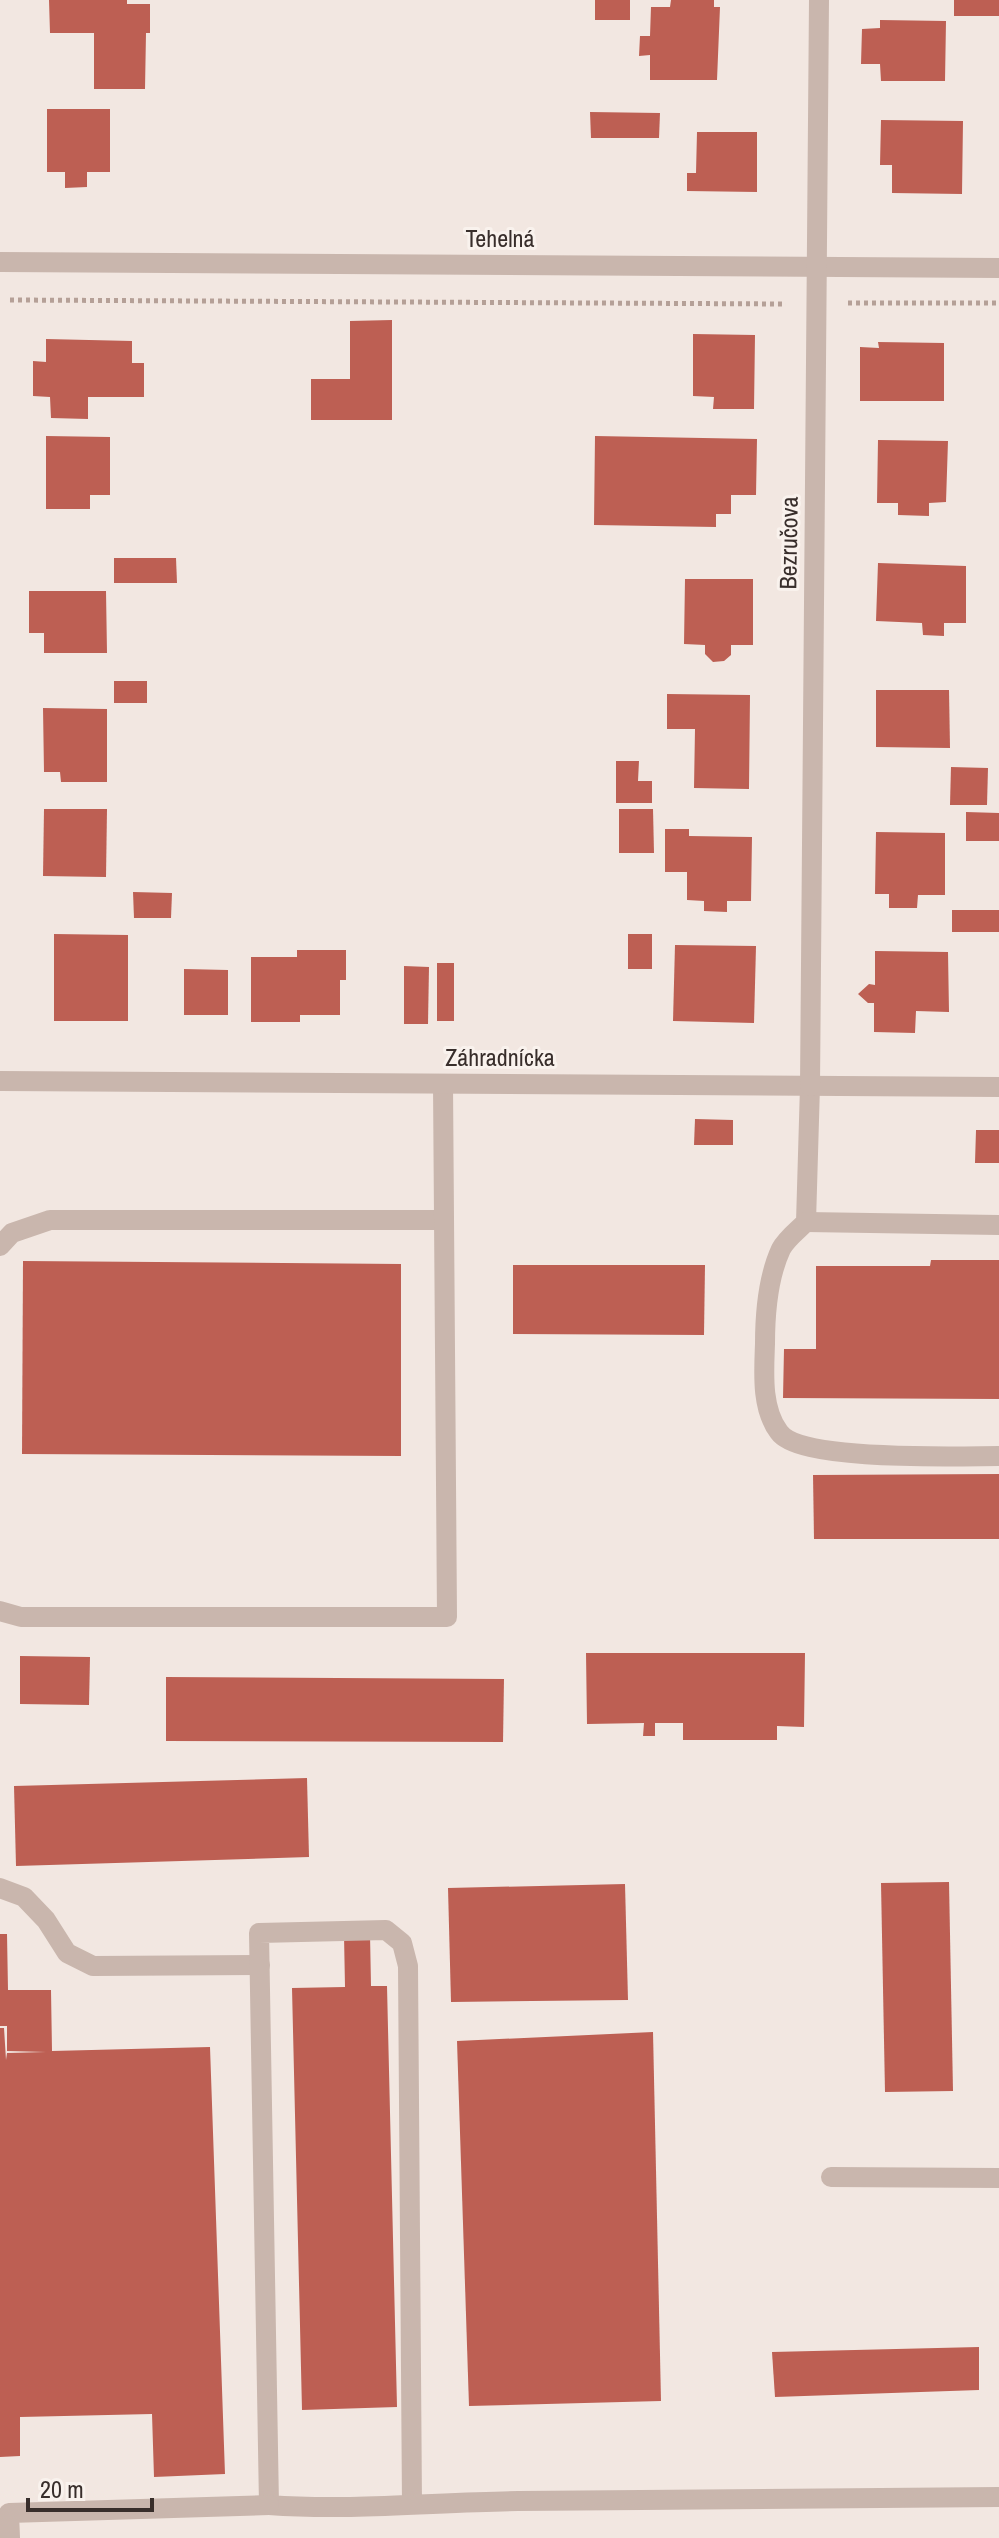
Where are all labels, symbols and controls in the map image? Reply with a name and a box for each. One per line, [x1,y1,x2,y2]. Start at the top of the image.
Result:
street label: Tehelná [466,222,535,254]
street label: Bezručova [771,496,805,590]
street label: Záhradnícka [445,1041,555,1073]
scale bar [28,2462,152,2512]
text: 20 m [40,2473,84,2505]

